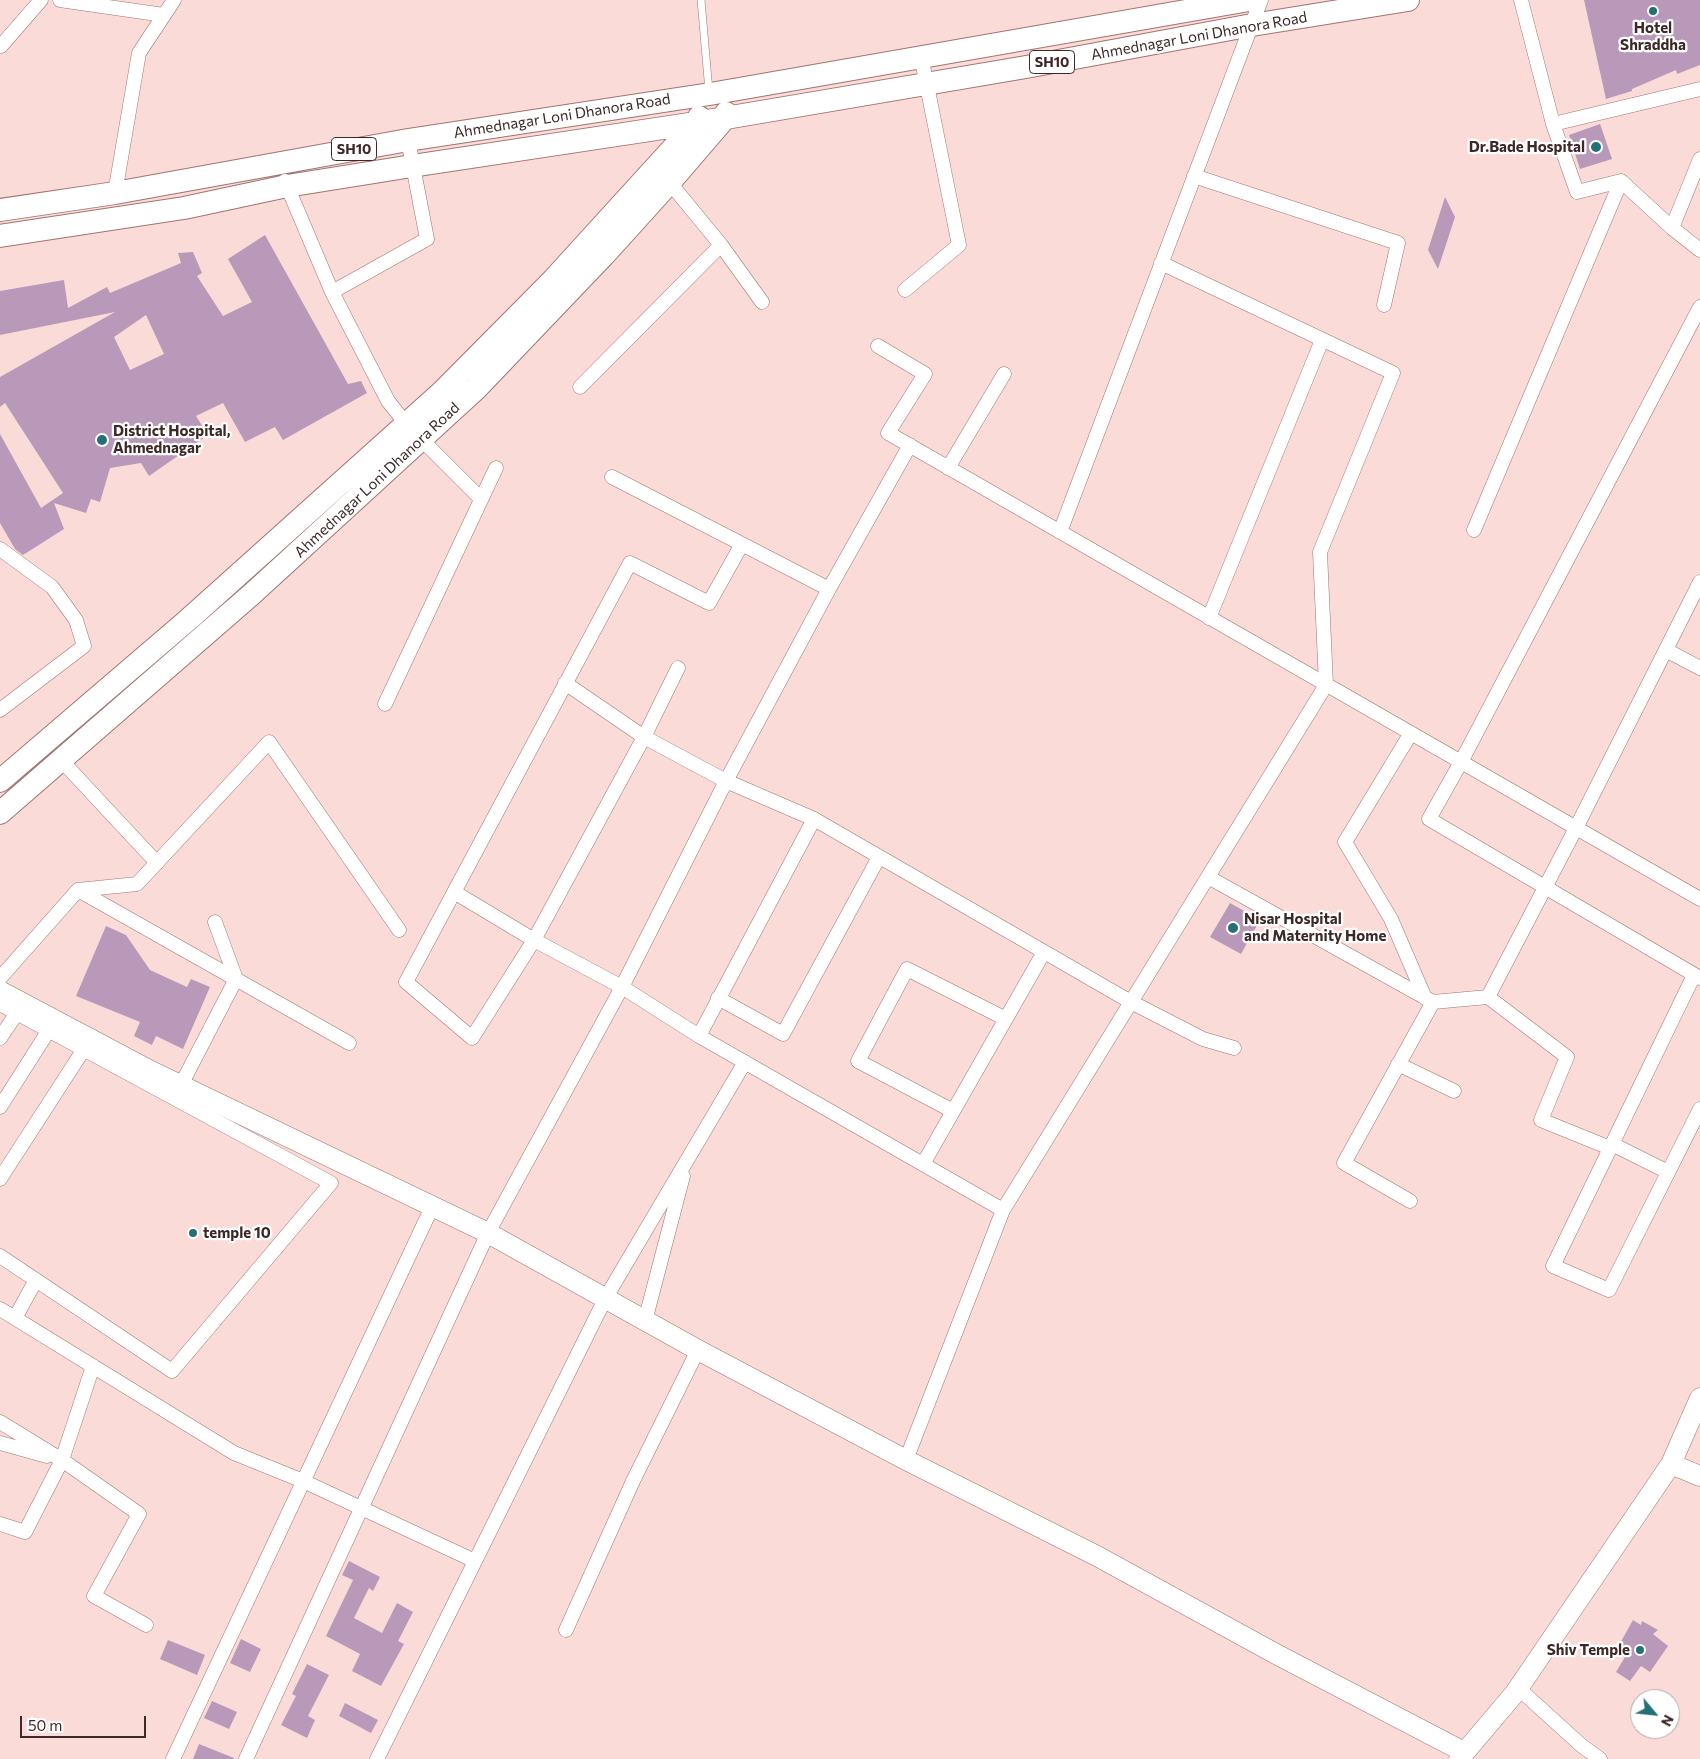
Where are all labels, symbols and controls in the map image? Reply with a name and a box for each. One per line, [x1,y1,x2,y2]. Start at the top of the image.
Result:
marker: Hotel Shraddha [1647,5,1659,17]
street label: Ahmednagar Loni Dhanora Road [1089,8,1309,64]
place label: Hotel Shraddha [1620,19,1686,54]
road number: SH10 [1030,51,1074,74]
street label: Ahmednagar Loni Dhanora Road [452,90,672,142]
road number: SH10 [332,138,376,160]
place label: Dr.Bade Hospital [1469,138,1585,156]
marker: Dr.Bade Hospital [1589,140,1603,154]
street label: Ahmednagar Loni Dhanora Road [291,399,463,561]
place label: District Hospital, Ahmednagar [113,422,230,457]
marker: District Hospital, Ahmednagar [95,433,109,447]
place label: Nisar Hospital and Maternity Home [1244,910,1386,945]
marker: Nisar Hospital and Maternity Home [1226,921,1240,935]
place label: temple 10 [203,1224,271,1242]
marker: temple 10 [187,1227,199,1239]
place label: Shiv Temple [1547,1641,1630,1659]
marker: Shiv Temple [1634,1644,1646,1656]
north arrow [1630,1689,1680,1739]
scale bar [22,1706,149,1738]
text: N [1658,1712,1678,1729]
text: 50 m [28,1716,62,1734]

